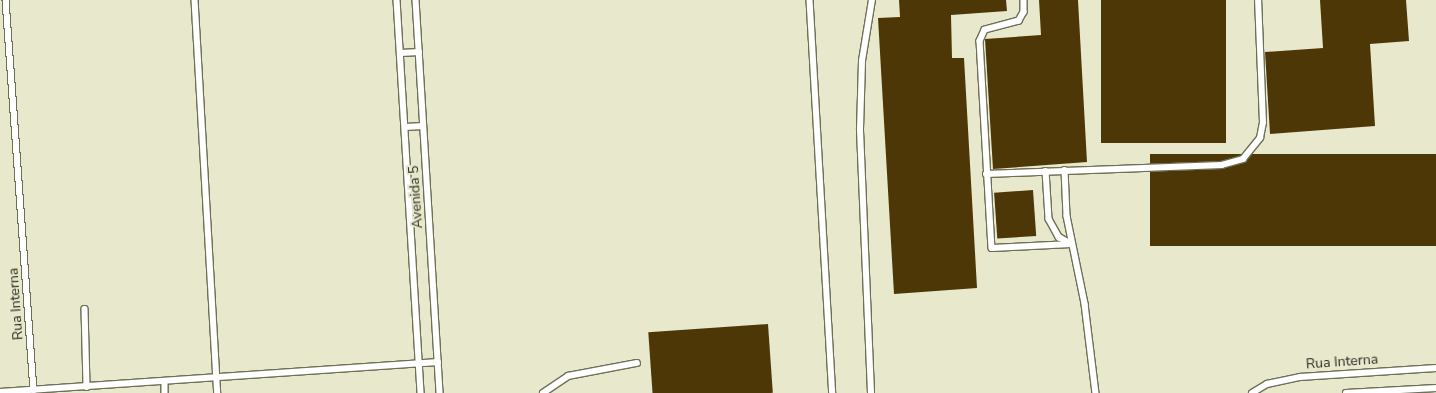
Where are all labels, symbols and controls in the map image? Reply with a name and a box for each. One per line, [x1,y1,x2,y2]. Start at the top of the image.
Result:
street label: Avenida 5 [405,165,427,229]
street label: Rua Interna [5,267,27,341]
street label: Rua Interna [1305,351,1379,373]

